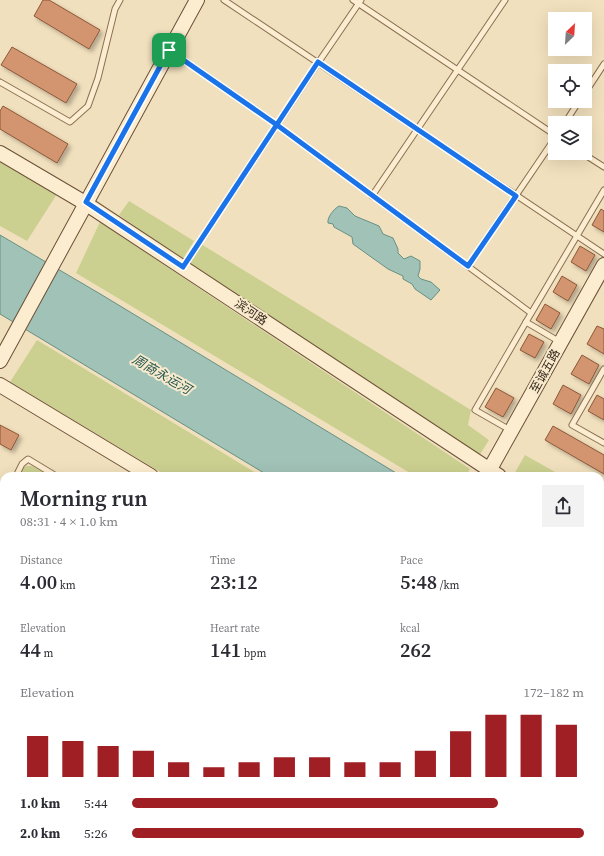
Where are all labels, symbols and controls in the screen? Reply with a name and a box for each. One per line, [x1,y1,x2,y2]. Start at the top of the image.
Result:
north arrow [548,12,592,56]
map controls [548,12,592,160]
pin [152,33,186,67]
icon: arrive [158,39,180,61]
button: locate [548,64,592,108]
button: layers [548,116,592,160]
street label: 滨河路 [232,295,270,329]
street label: 至诚五路 [526,346,564,396]
water label: 周商永运河 [129,351,197,400]
text: Morning run [20,483,148,513]
button: share [542,485,584,527]
text: 08:31 · 4 × 1.0 km [20,513,118,530]
text: Distance [20,553,63,568]
text: Time [210,553,235,568]
text: Pace [400,553,423,568]
text: 4.00 [20,568,57,596]
text: 23:12 [210,568,258,596]
text: 5:48 [400,568,437,596]
text: km [57,578,76,593]
text: /km [437,578,459,593]
text: Elevation [20,621,66,636]
text: Heart rate [210,621,260,636]
text: kcal [400,621,420,636]
text: 44 [20,636,41,664]
text: 141 [210,636,241,664]
text: 262 [400,636,431,664]
text: m [41,646,53,661]
text: bpm [241,646,266,661]
text: Elevation [20,684,74,701]
text: 172–182 m [524,684,584,701]
text: 1.0 km [20,795,60,812]
text: 5:44 [84,795,107,812]
text: 2.0 km [20,825,60,842]
text: 5:26 [84,825,107,842]

